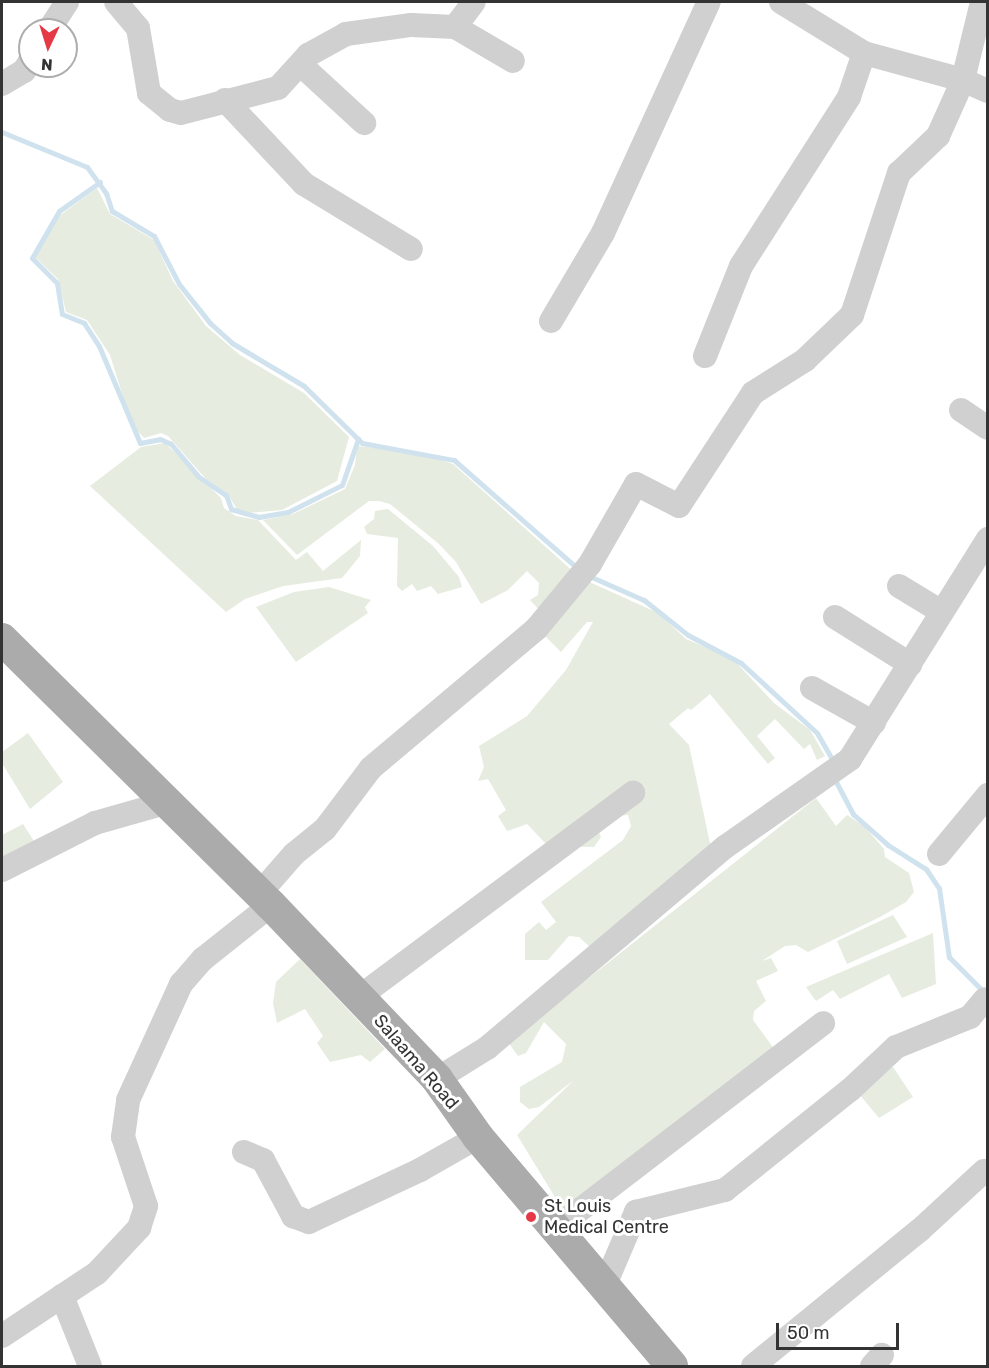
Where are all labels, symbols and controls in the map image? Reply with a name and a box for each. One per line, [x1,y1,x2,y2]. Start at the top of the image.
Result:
north arrow [18,18,78,78]
text: N [40,55,53,74]
street label: Salaama Road [369,1010,463,1114]
place label: St Louis Medical Centre [544,1196,669,1238]
marker: St Louis Medical Centre [522,1208,540,1226]
scale bar [779,1311,902,1349]
text: 50 m [787,1322,830,1344]

